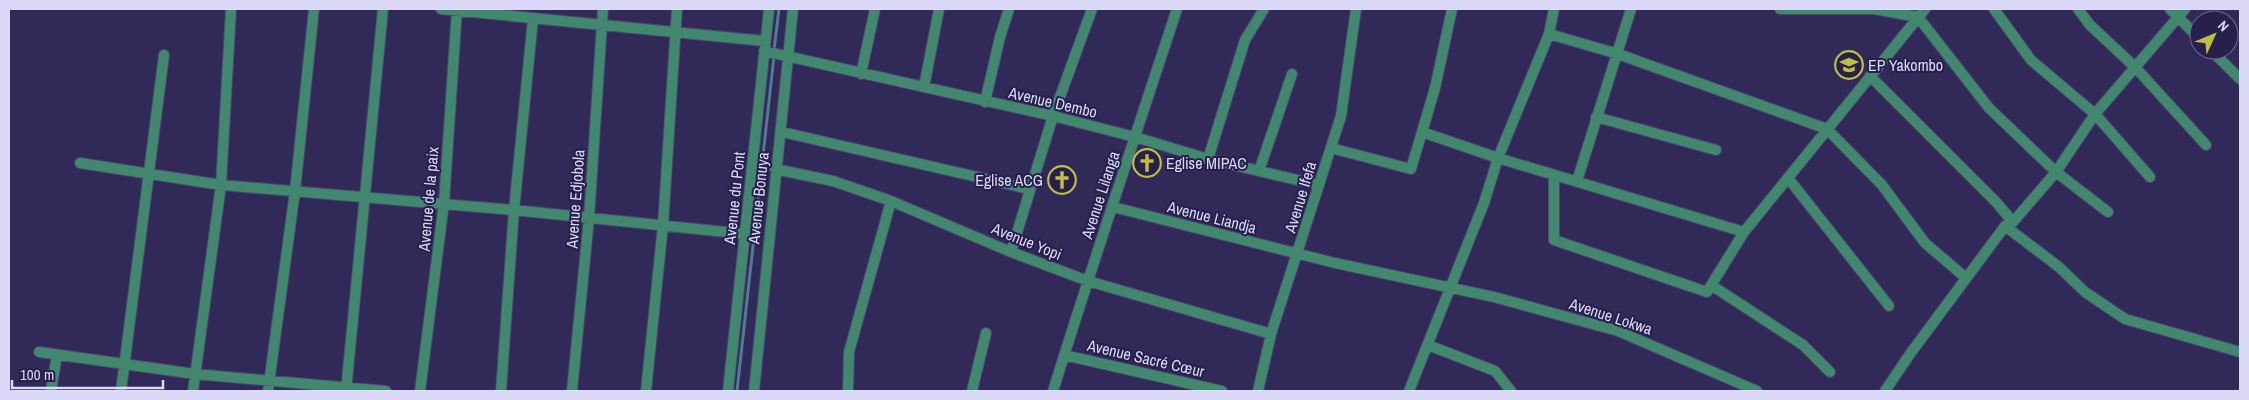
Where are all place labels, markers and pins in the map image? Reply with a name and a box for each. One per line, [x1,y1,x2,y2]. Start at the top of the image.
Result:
school or university icon: EP Yakombo [1834,50,1864,80]
place label: EP Yakombo [1868,54,1943,76]
church icon: Eglise MIPAC [1132,148,1162,178]
place label: Eglise MIPAC [1166,152,1247,174]
church icon: Eglise ACG [1047,165,1077,195]
place label: Eglise ACG [975,169,1043,191]

